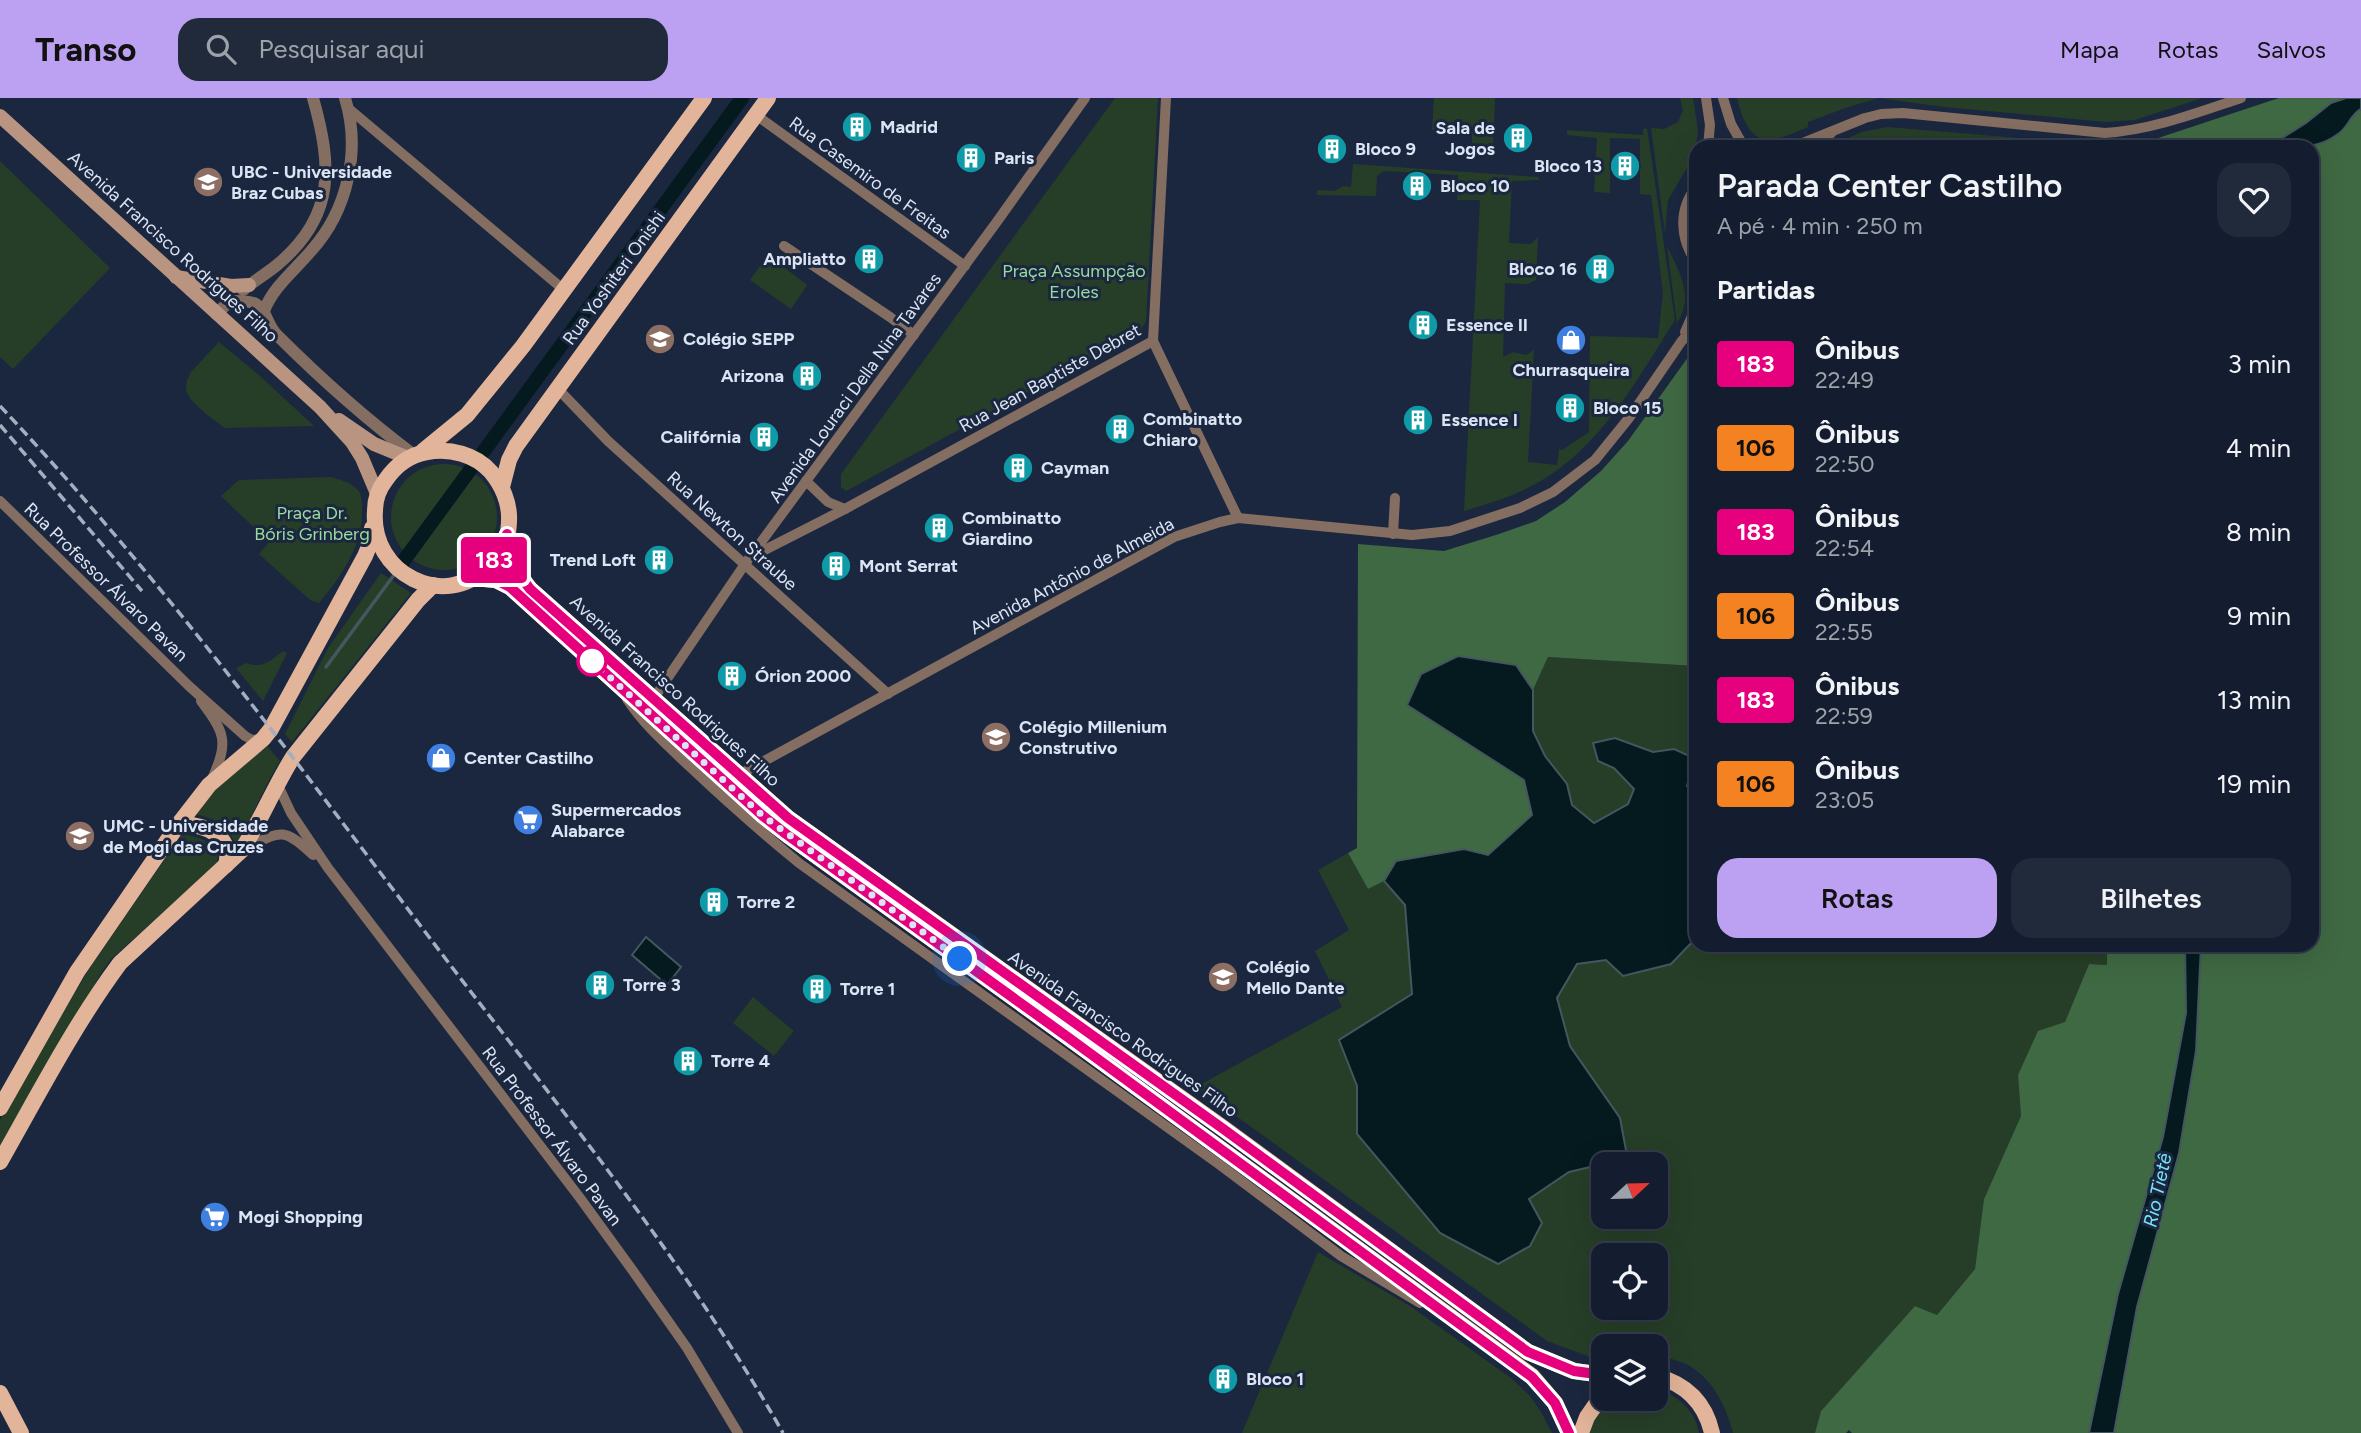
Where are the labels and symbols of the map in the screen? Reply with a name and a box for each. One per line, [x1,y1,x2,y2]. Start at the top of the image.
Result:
building icon: Madrid [840,110,874,144]
street label: Rua Casemiro de Freitas [785,112,955,244]
place label: Madrid [880,116,938,138]
place label: Sala de Jogos [1435,117,1496,160]
building icon: Sala de Jogos [1501,121,1535,155]
building icon: Bloco 9 [1315,132,1349,166]
place label: Bloco 9 [1355,138,1416,160]
building icon: Paris [954,141,988,175]
street label: Avenida Francisco Rodrigues Filho [63,147,283,347]
place label: Paris [994,147,1035,169]
building icon: Bloco 13 [1608,149,1642,183]
place label: Bloco 13 [1534,155,1602,177]
place label: UBC - Universidade Braz Cubas [231,161,392,204]
school or university icon: UBC - Universidade Braz Cubas [191,165,225,199]
building icon: Bloco 10 [1400,169,1434,203]
place label: Bloco 10 [1440,175,1510,197]
street label: Rua Yoshiteri Onishi [558,207,670,349]
building icon: Ampliatto [852,242,886,276]
place label: Ampliatto [763,248,846,270]
building icon: Bloco 16 [1583,252,1617,286]
place label: Bloco 16 [1508,258,1577,280]
park label: Praça Assumpção Eroles [1002,260,1146,303]
street label: Avenida Louraci Della Nina Tavares [764,269,946,507]
building icon: Essence II [1406,308,1440,342]
place label: Essence II [1446,314,1528,336]
street label: Rua Jean Baptiste Debret [955,319,1145,437]
school or university icon: Colégio SEPP [643,322,677,356]
shop icon: Churrasqueira [1554,323,1588,357]
place label: Colégio SEPP [683,328,795,350]
building icon: Arizona [790,359,824,393]
place label: Churrasqueira [1512,359,1630,381]
place label: Arizona [721,365,784,387]
building icon: Bloco 15 [1553,391,1587,425]
place label: Bloco 15 [1593,397,1662,419]
building icon: Essence I [1401,403,1435,437]
place label: Combinatto Chiaro [1143,408,1242,451]
place label: Essence I [1441,409,1518,431]
building icon: Combinatto Chiaro [1103,412,1137,446]
building icon: Califórnia [747,420,781,454]
place label: Califórnia [661,426,741,448]
building icon: Cayman [1001,451,1035,485]
place label: Cayman [1041,457,1109,479]
street label: Rua Newton Straube [662,467,802,595]
street label: Rua Professor Álvaro Pavan [20,498,192,666]
park label: Praça Dr. Bóris Grinberg [254,502,370,545]
place label: Combinatto Giardino [962,507,1061,550]
building icon: Combinatto Giardino [922,511,956,545]
street label: Avenida Antônio de Almeida [966,513,1178,639]
line badge: 183 [454,537,534,583]
building icon: Trend Loft [642,543,676,577]
place label: Trend Loft [550,549,636,571]
building icon: Mont Serrat [819,549,853,583]
place label: Mont Serrat [859,555,958,577]
street label: Avenida Francisco Rodrigues Filho [565,591,785,791]
unlabelled marker [577,646,607,676]
building icon: Órion 2000 [715,659,749,693]
place label: Órion 2000 [755,665,851,687]
place label: Colégio Millenium Construtivo [1019,716,1167,759]
school or university icon: Colégio Millenium Construtivo [979,720,1013,754]
shop icon: Center Castilho [424,741,458,775]
place label: Center Castilho [464,747,594,769]
place label: Supermercados Alabarce [551,799,682,842]
supermarket icon: Supermercados Alabarce [511,803,545,837]
place label: UMC - Universidade de Mogi das Cruzes [103,815,268,858]
school or university icon: UMC - Universidade de Mogi das Cruzes [63,819,97,853]
building icon: Torre 2 [697,885,731,919]
place label: Torre 2 [737,891,795,913]
your location [942,941,977,976]
street label: Avenida Francisco Rodrigues Filho [1004,946,1242,1122]
place label: Colégio Mello Dante [1246,956,1344,999]
school or university icon: Colégio Mello Dante [1206,960,1240,994]
building icon: Torre 3 [583,968,617,1002]
building icon: Torre 1 [800,972,834,1006]
place label: Torre 3 [623,974,681,996]
place label: Torre 1 [840,978,895,1000]
street label: Rua Professor Álvaro Pavan [477,1042,627,1230]
building icon: Torre 4 [671,1044,705,1078]
place label: Torre 4 [711,1050,770,1072]
water label: Rio Tietê [2138,1150,2177,1229]
north arrow [1591,1152,1668,1228]
supermarket icon: Mogi Shopping [198,1200,232,1234]
place label: Mogi Shopping [238,1206,363,1228]
building icon: Bloco 1 [1206,1362,1240,1396]
place label: Bloco 1 [1246,1368,1304,1390]

